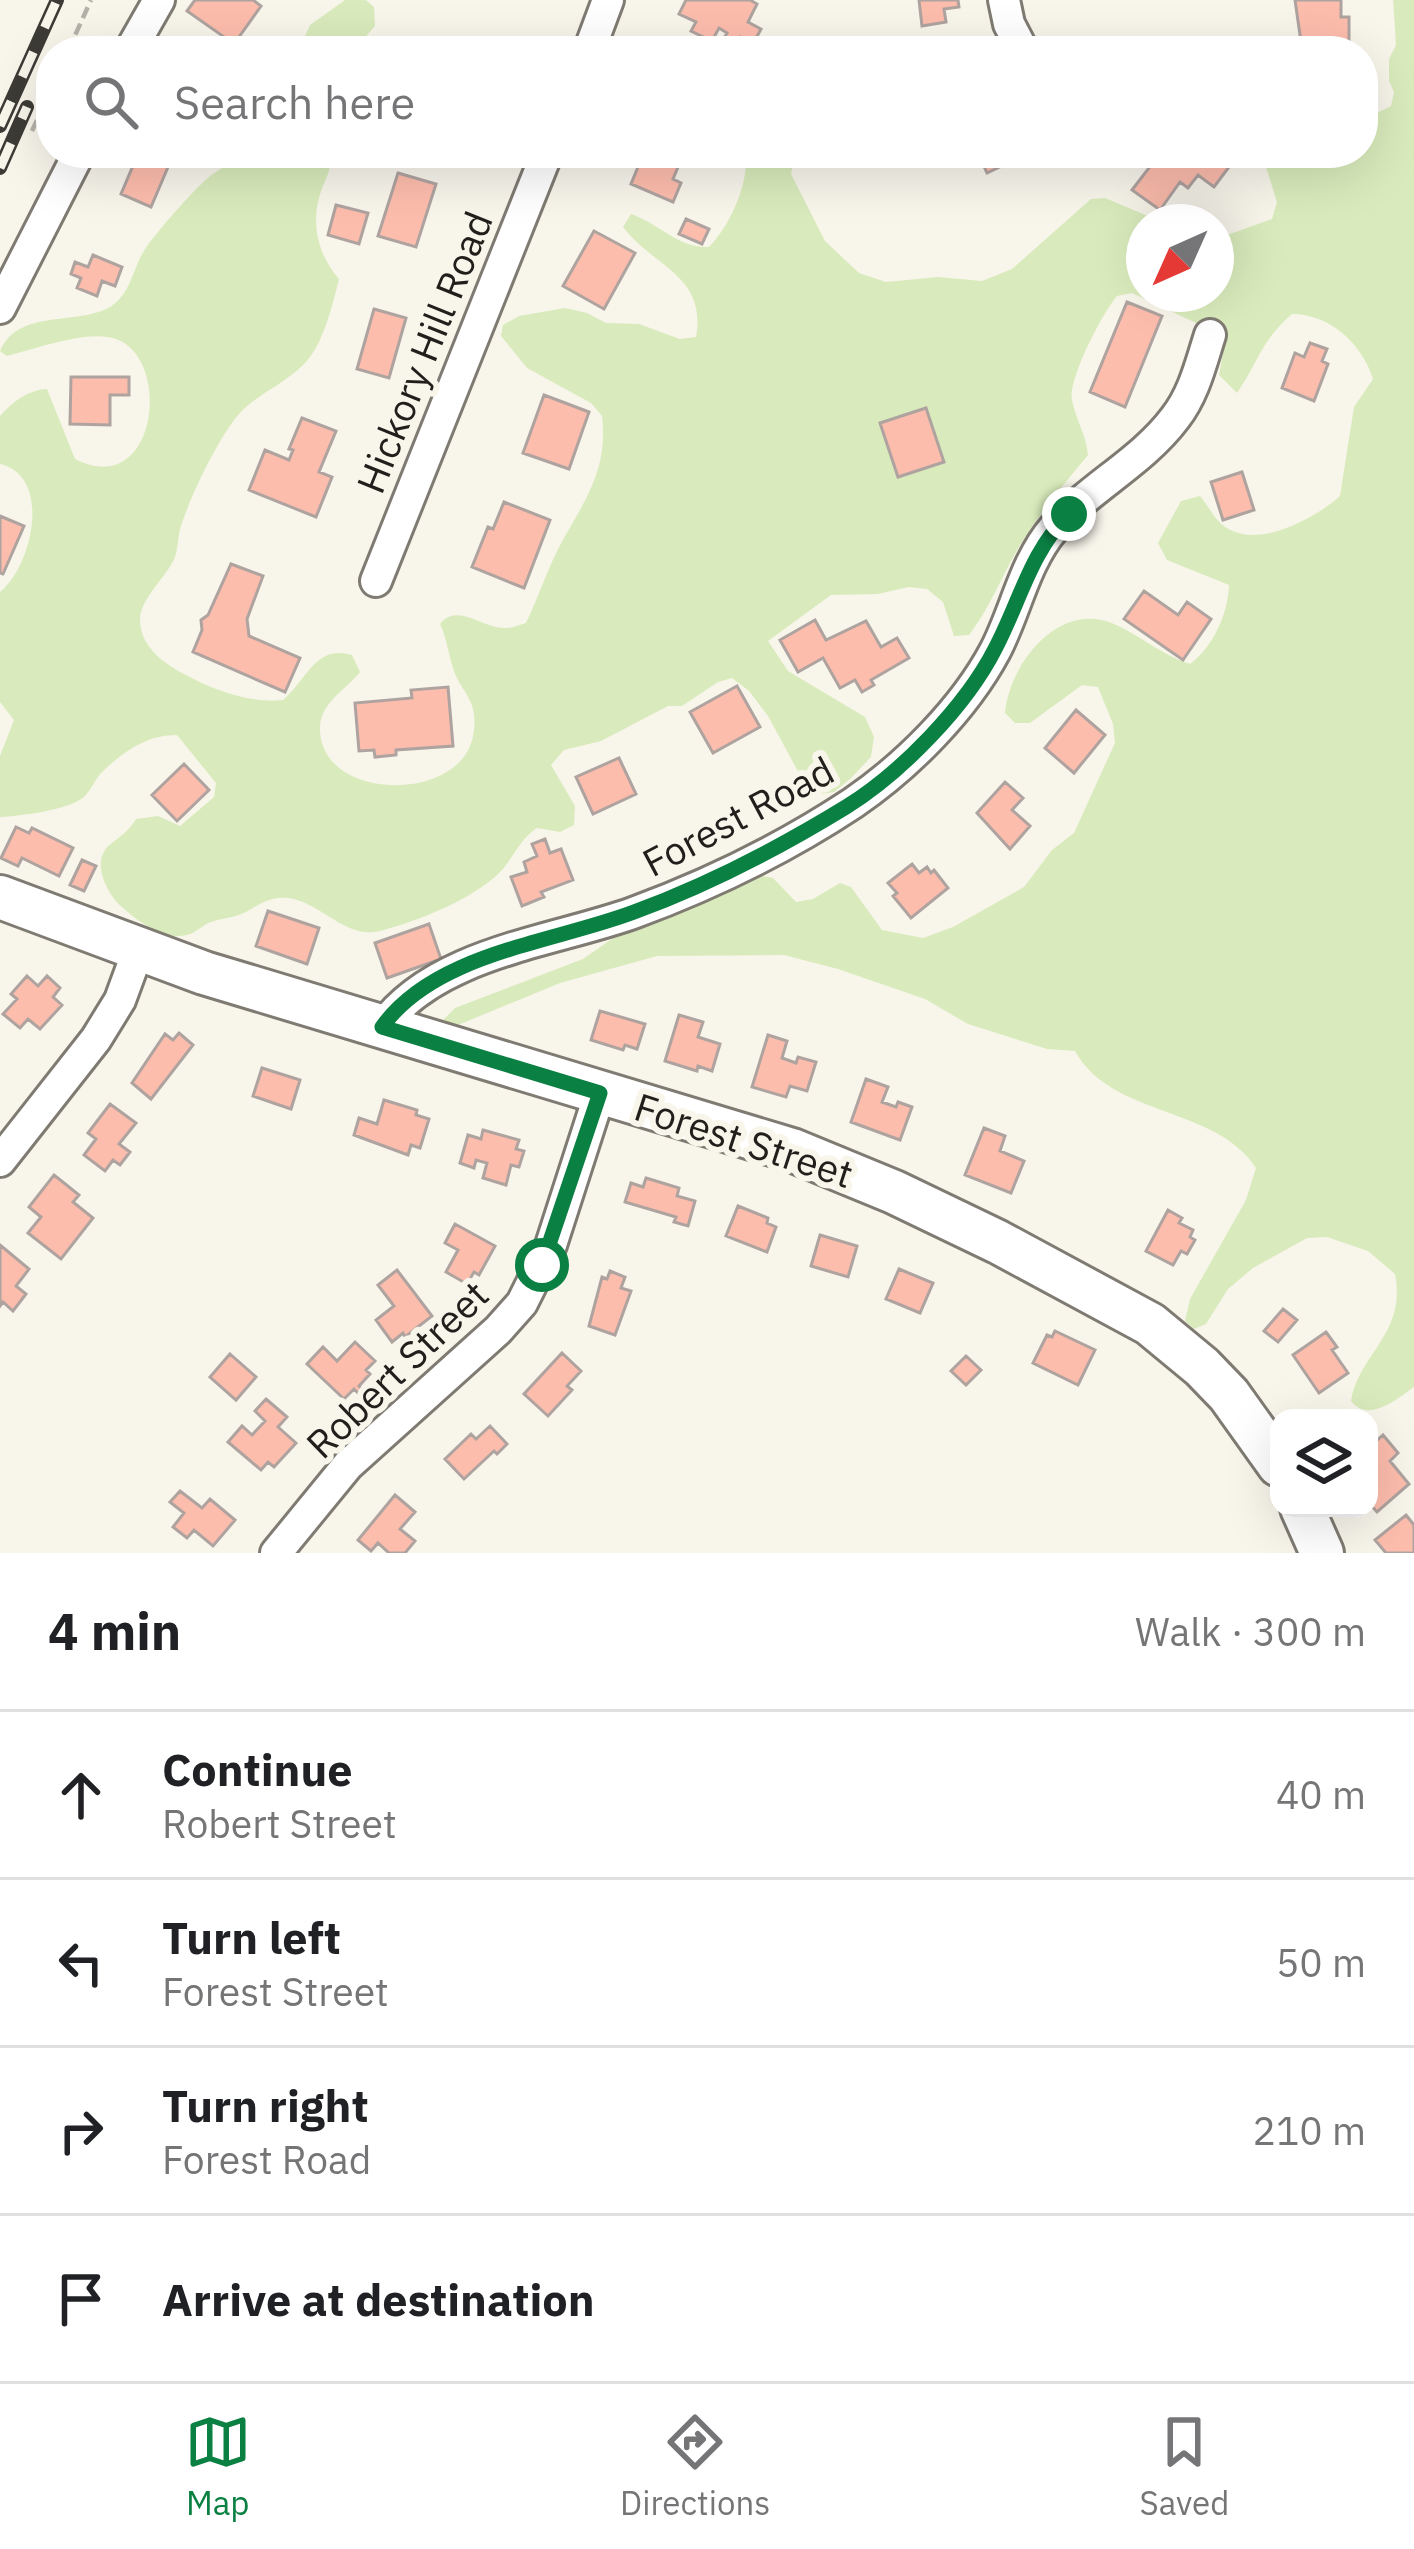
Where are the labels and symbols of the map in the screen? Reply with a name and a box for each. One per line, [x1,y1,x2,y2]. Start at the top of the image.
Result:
street label: Hickory Hill Road [344,204,504,500]
north arrow [1126,204,1234,312]
route end [1042,487,1096,541]
street label: Forest Road [634,744,842,888]
street label: Forest Street [628,1081,860,1199]
route start [515,1238,569,1292]
street label: Robert Street [295,1269,499,1469]

